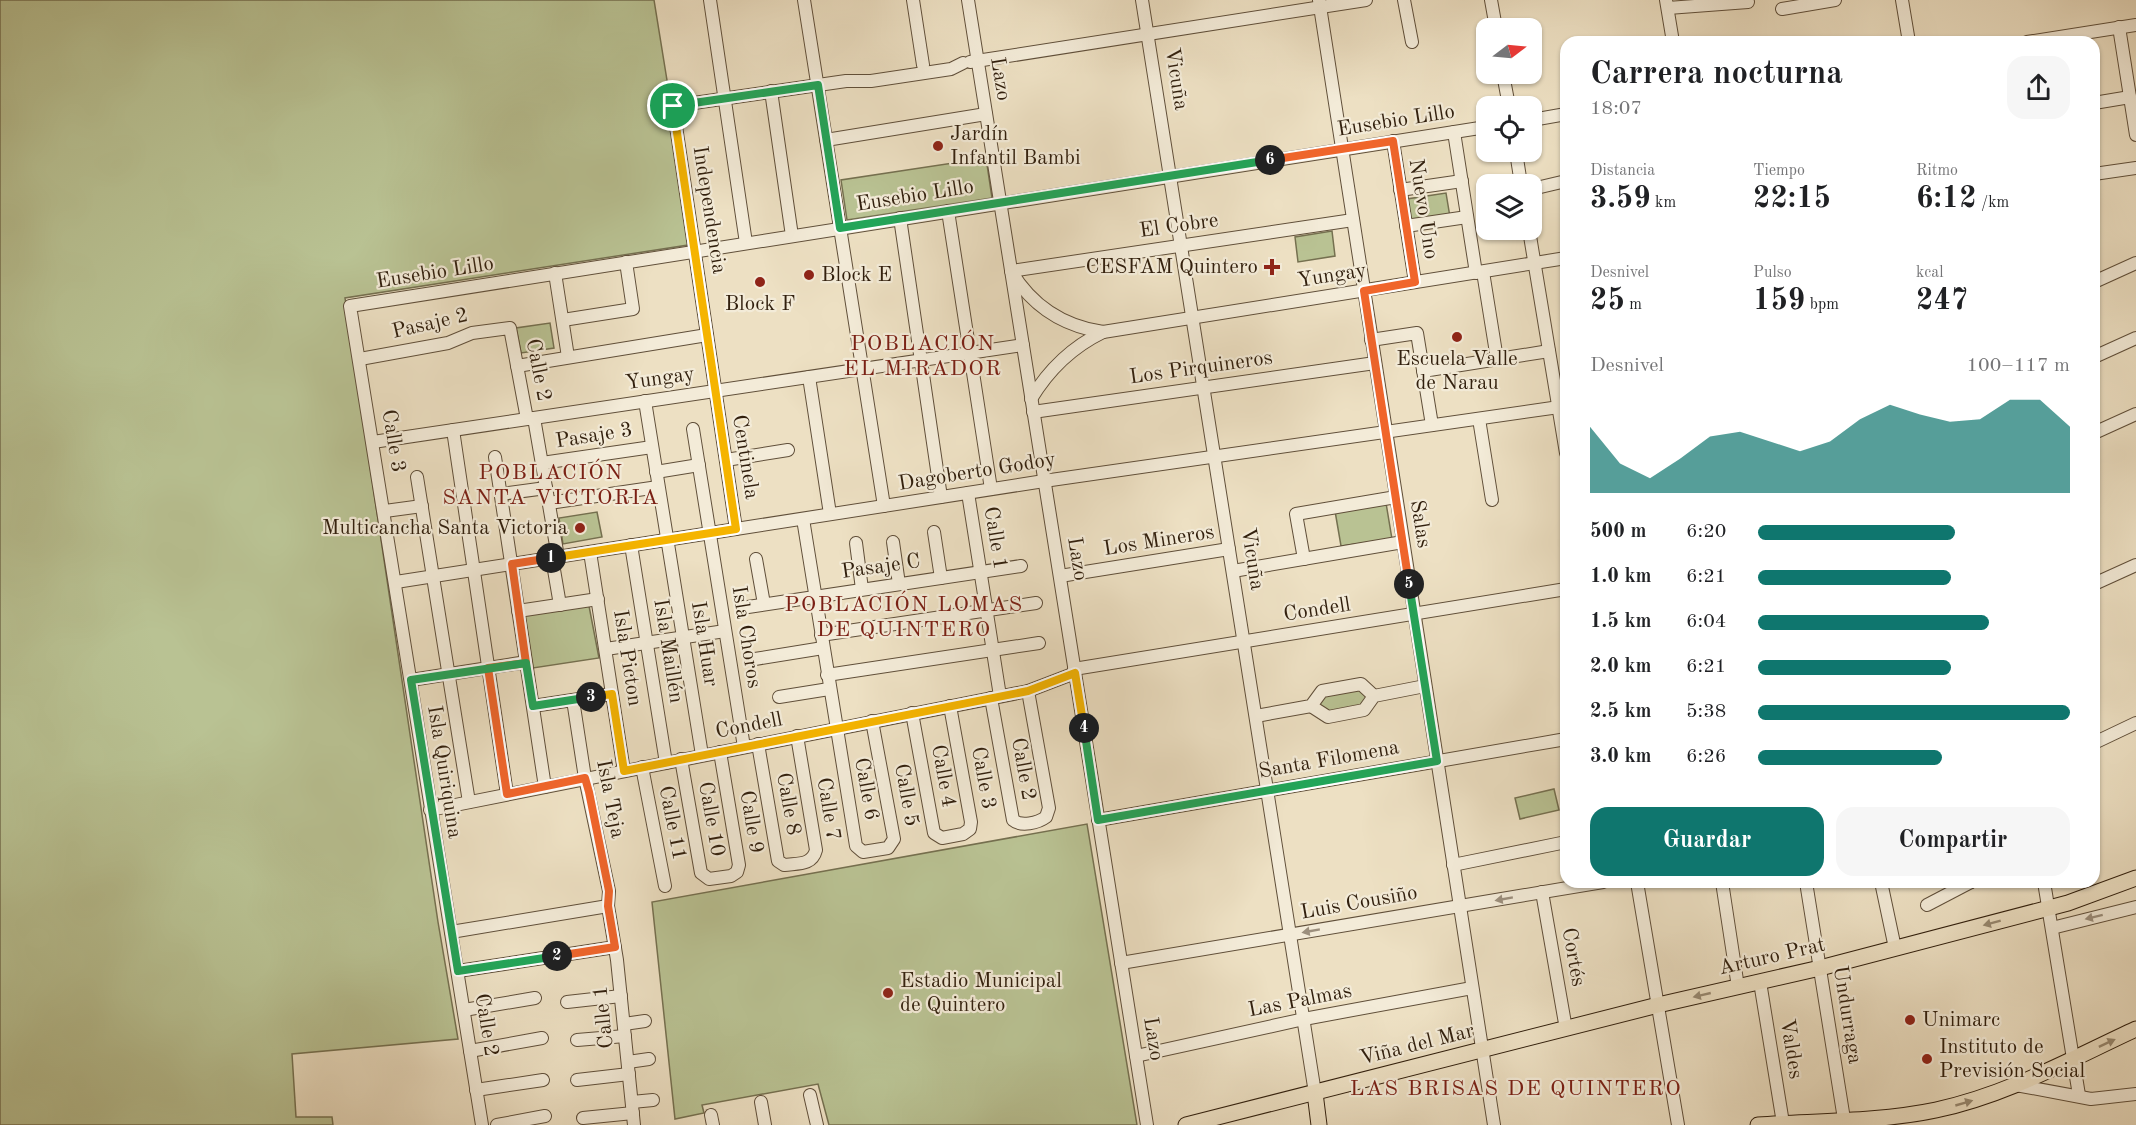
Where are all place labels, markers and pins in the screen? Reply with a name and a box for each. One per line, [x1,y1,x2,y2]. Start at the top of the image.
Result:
pin [647,80,698,131]
place label: Jardín Infantil Bambi [950,124,1081,169]
marker: Jardín Infantil Bambi [931,139,945,153]
pin: 6 [1255,145,1285,175]
place label: CESFAM Quintero [1086,257,1258,278]
marker: CESFAM Quintero [1263,258,1281,276]
place label: Block E [821,265,892,286]
marker: Block E [802,268,816,282]
marker: Block F [753,275,767,289]
place label: Block F [725,294,795,315]
marker: Escuela Valle de Narau [1450,330,1464,344]
place label: Escuela Valle de Narau [1396,349,1518,394]
place label: Multicancha Santa Victoria [322,518,568,539]
marker: Multicancha Santa Victoria [573,521,587,535]
pin: 1 [536,543,566,573]
pin: 5 [1394,569,1424,599]
pin: 3 [576,682,606,712]
pin: 4 [1069,713,1099,743]
pin: 2 [542,941,572,971]
place label: Estadio Municipal de Quintero [900,971,1062,1016]
marker: Estadio Municipal de Quintero [881,986,895,1000]
place label: Unimarc [1922,1010,2000,1031]
marker: Unimarc [1903,1013,1917,1027]
place label: Instituto de Previsión Social [1939,1037,2085,1082]
marker: Instituto de Previsión Social [1920,1052,1934,1066]

